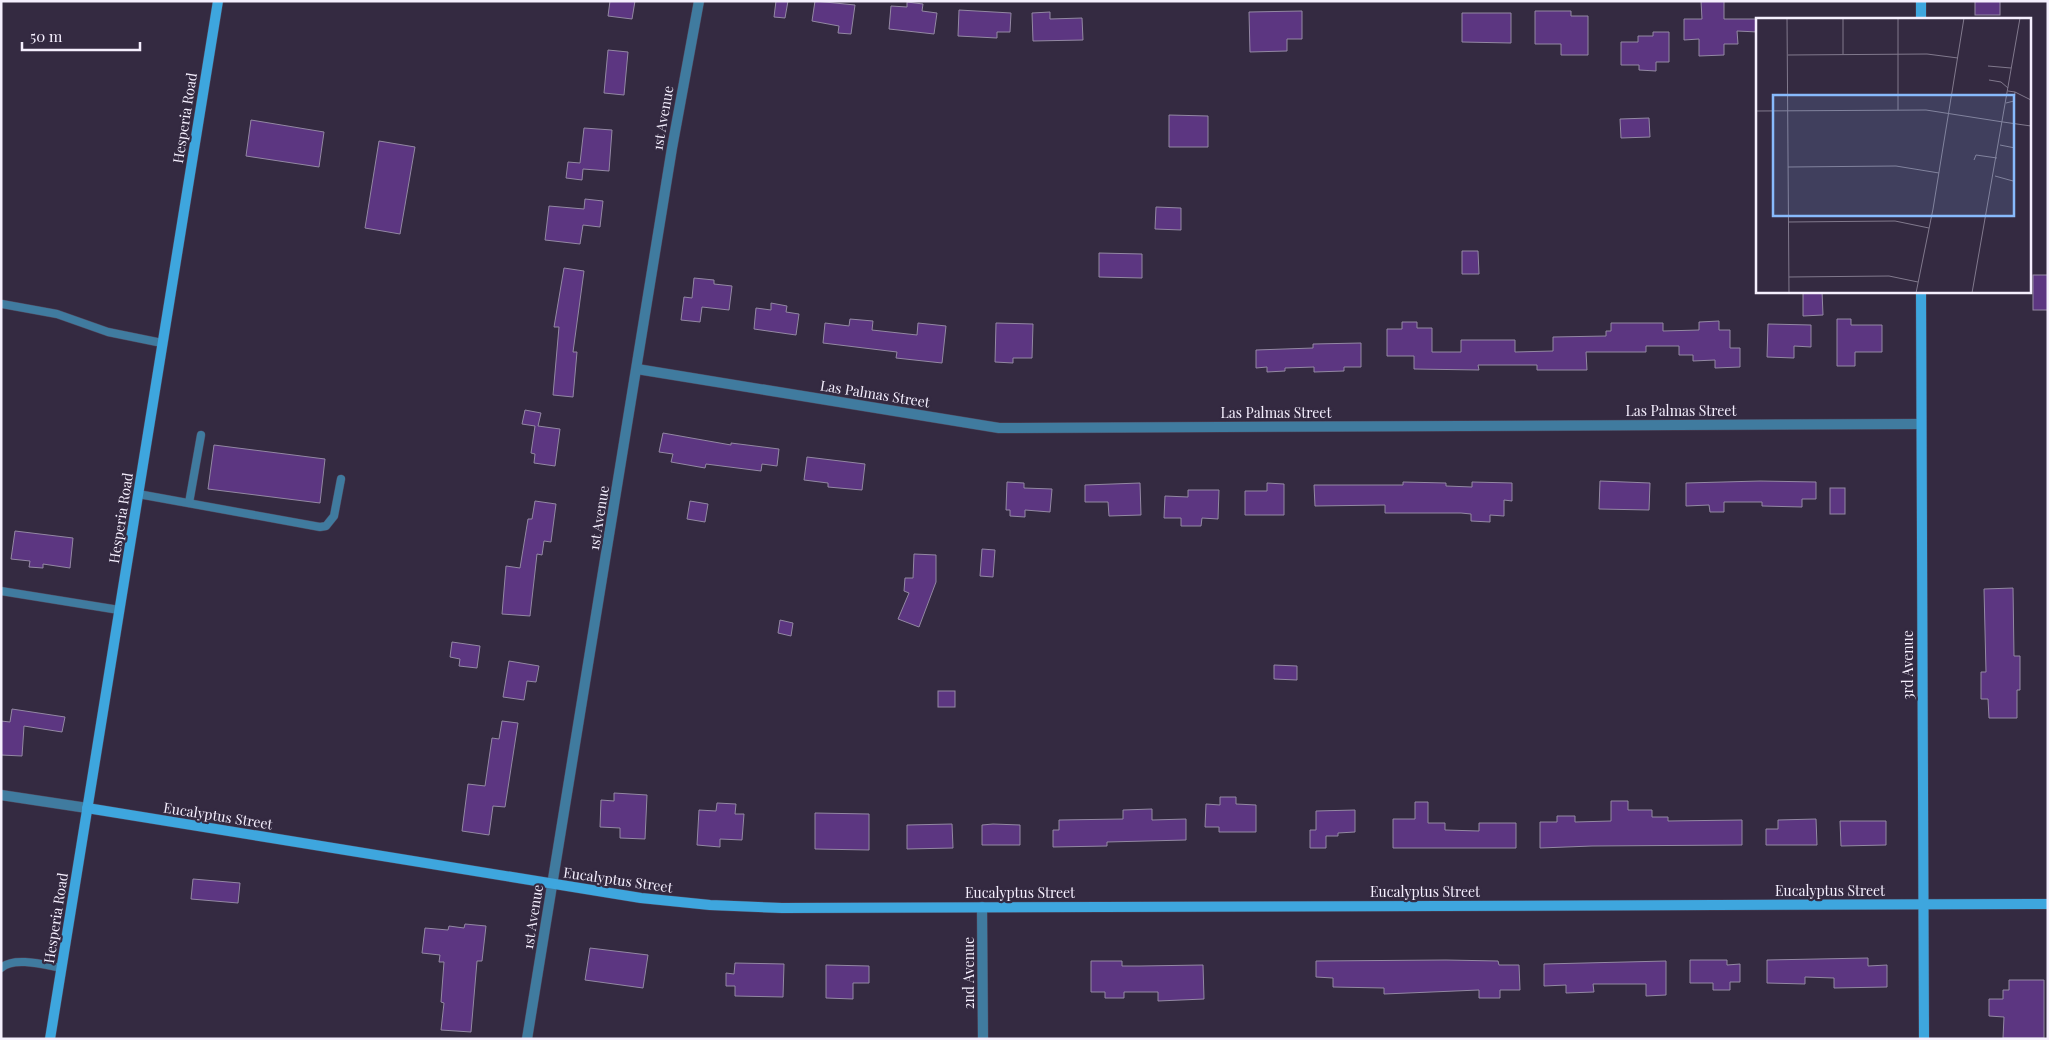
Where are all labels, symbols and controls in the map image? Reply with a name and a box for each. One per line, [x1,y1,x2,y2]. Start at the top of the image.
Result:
inset map [1756,18,2032,292]
scale bar [22,20,140,52]
text: 50 m [30,26,63,46]
street label: Hesperia Road [168,71,201,165]
street label: 1st Avenue [647,84,678,152]
street label: Las Palmas Street [819,375,932,412]
street label: Las Palmas Street [1626,401,1737,420]
street label: Las Palmas Street [1221,403,1332,422]
street label: Hesperia Road [104,471,137,565]
street label: 1st Avenue [584,484,613,552]
street label: 3rd Avenue [1898,630,1917,700]
street label: Eucalyptus Street [162,798,275,834]
street label: Eucalyptus Street [562,862,675,897]
street label: Hesperia Road [39,871,72,965]
street label: Eucalyptus Street [1775,881,1886,900]
street label: Eucalyptus Street [1370,882,1481,901]
street label: 1st Avenue [518,883,547,951]
street label: Eucalyptus Street [965,883,1076,902]
street label: 2nd Avenue [959,937,978,1009]

